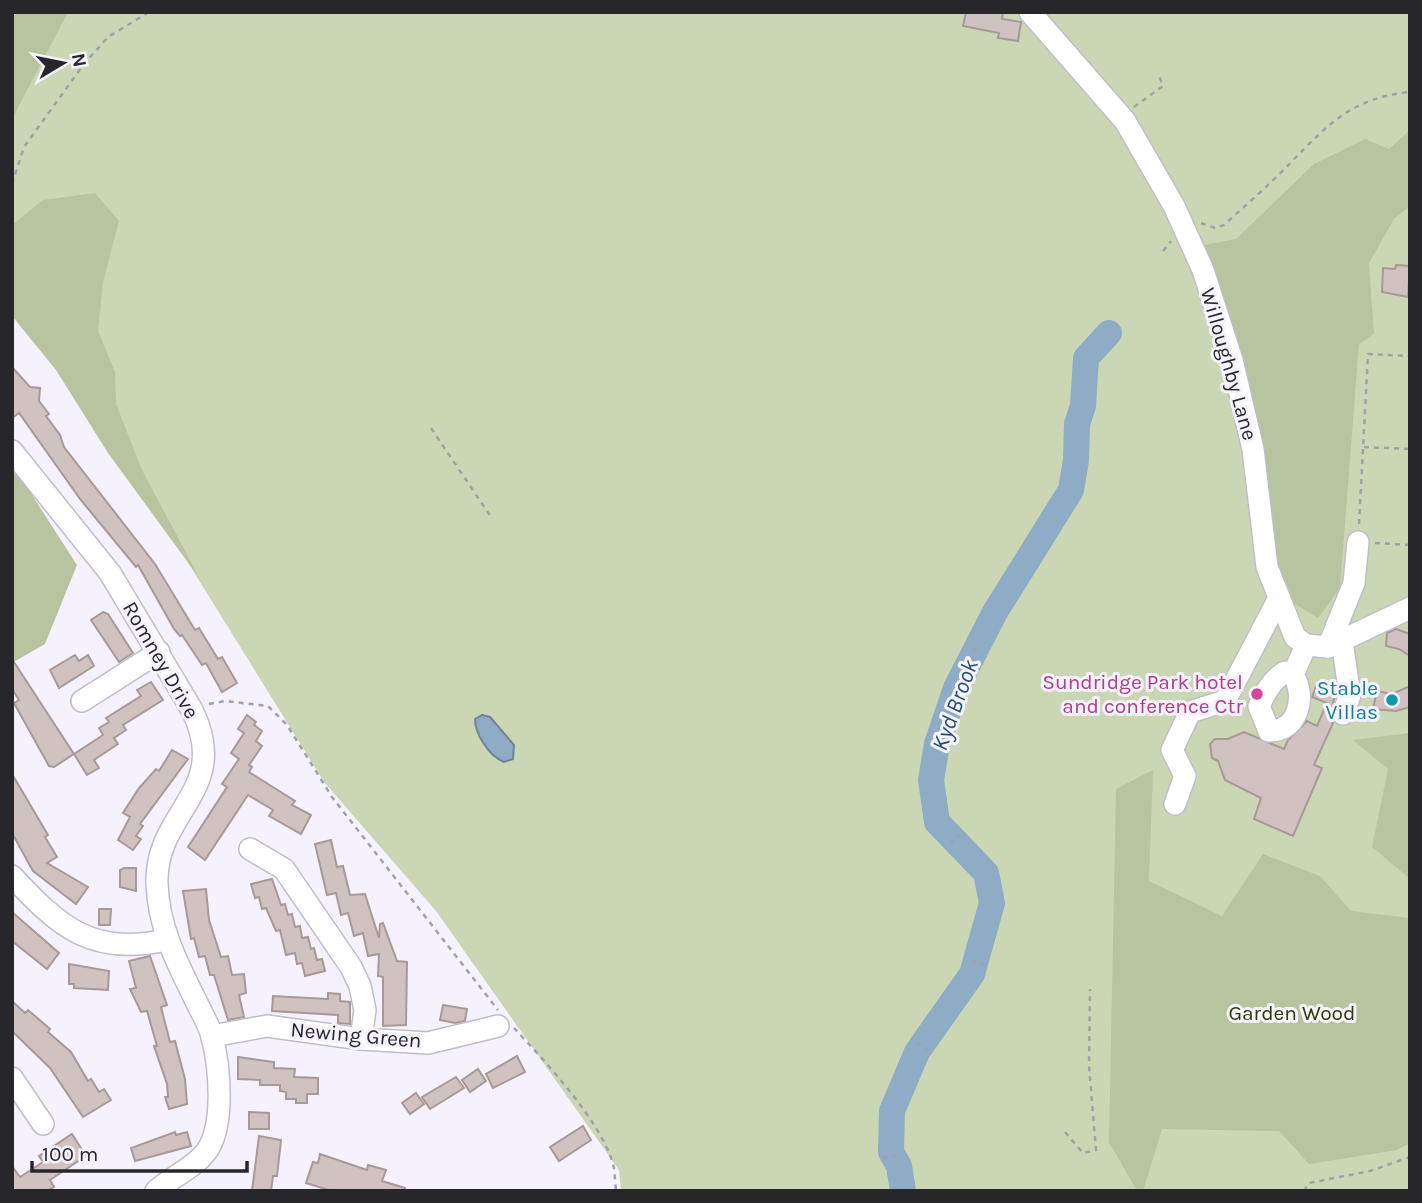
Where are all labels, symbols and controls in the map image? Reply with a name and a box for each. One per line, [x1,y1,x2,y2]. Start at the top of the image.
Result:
north arrow [28,28,98,98]
text: N [67,52,91,69]
street label: Willoughby Lane [1196,285,1262,443]
street label: Romney Drive [118,597,204,723]
water label: Kyd Brook [926,656,984,754]
place label: Sundridge Park hotel and conference Ctr [1042,670,1243,718]
place label: Stable Villas [1317,676,1378,724]
marker: Sundridge Park hotel and conference Ctr [1249,686,1265,702]
marker: Stable Villas [1384,692,1400,708]
park label: Garden Wood [1228,1001,1356,1025]
street label: Newing Green [289,1017,423,1053]
scale bar [32,1130,247,1174]
text: 100 m [42,1142,99,1166]

